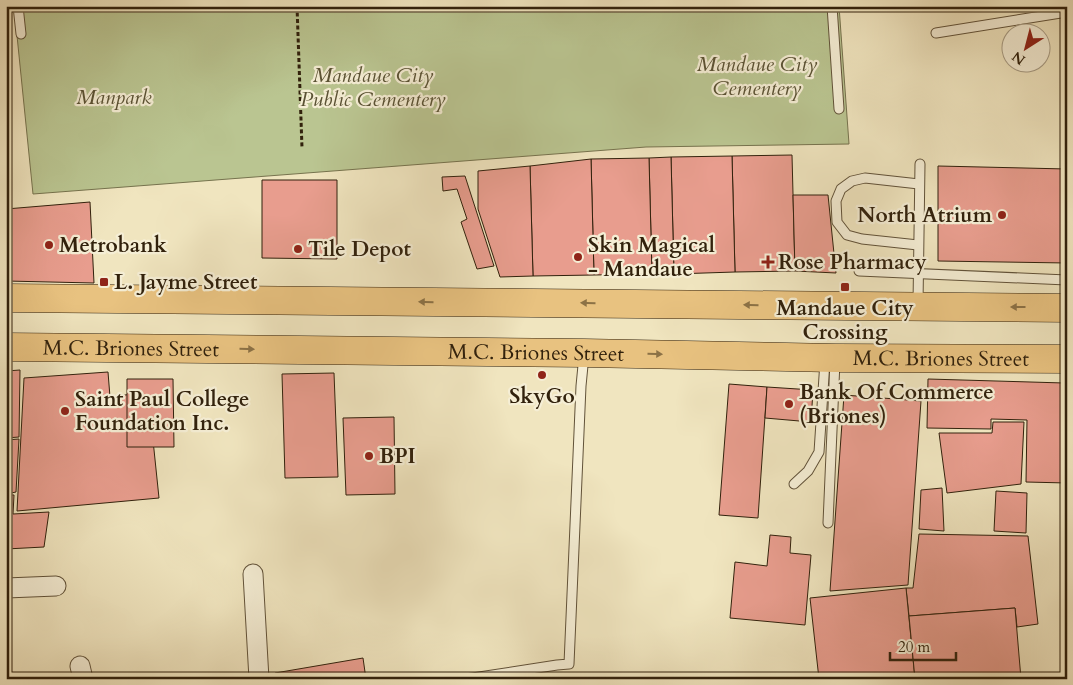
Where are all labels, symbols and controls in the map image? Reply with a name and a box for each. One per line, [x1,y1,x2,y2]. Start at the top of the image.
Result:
north arrow [1000,22,1050,72]
text: N [1008,47,1029,69]
park label: Mandaue City Cementery [697,50,817,103]
park label: Mandaue City Public Cementery [300,61,446,114]
park label: Manpark [76,83,152,112]
place label: North Atrium [857,201,993,230]
marker: North Atrium [996,209,1008,221]
place label: Metrobank [59,231,167,260]
place label: Skin Magical - Mandaue [588,231,715,284]
place label: Tile Depot [308,235,412,264]
marker: Metrobank [43,239,55,251]
marker: Tile Depot [292,243,304,255]
place label: Rose Pharmacy [778,248,927,277]
marker: Skin Magical - Mandaue [572,251,584,263]
marker: Rose Pharmacy [762,256,774,268]
place label: L. Jayme Street [114,268,258,297]
marker: L. Jayme Street [98,276,110,288]
marker: Mandaue City Crossing [839,281,851,293]
place label: Mandaue City Crossing [776,294,914,347]
one-way arrow [417,298,433,306]
one-way arrow [580,299,596,307]
one-way arrow [742,301,758,309]
one-way arrow [1010,303,1026,311]
street label: M.C. Briones Street [43,333,220,364]
street label: M.C. Briones Street [448,338,625,369]
street label: M.C. Briones Street [853,344,1029,374]
one-way arrow [240,346,256,354]
one-way arrow [647,350,663,358]
marker: SkyGo [536,369,548,381]
place label: Bank Of Commerce (Briones) [799,378,994,431]
place label: SkyGo [509,382,575,411]
place label: Saint Paul College Foundation Inc. [75,385,249,438]
marker: Bank Of Commerce (Briones) [783,398,795,410]
marker: Saint Paul College Foundation Inc. [59,405,71,417]
place label: BPI [379,442,416,471]
marker: BPI [363,450,375,462]
scale bar [890,630,957,662]
text: 20 m [898,637,930,657]

